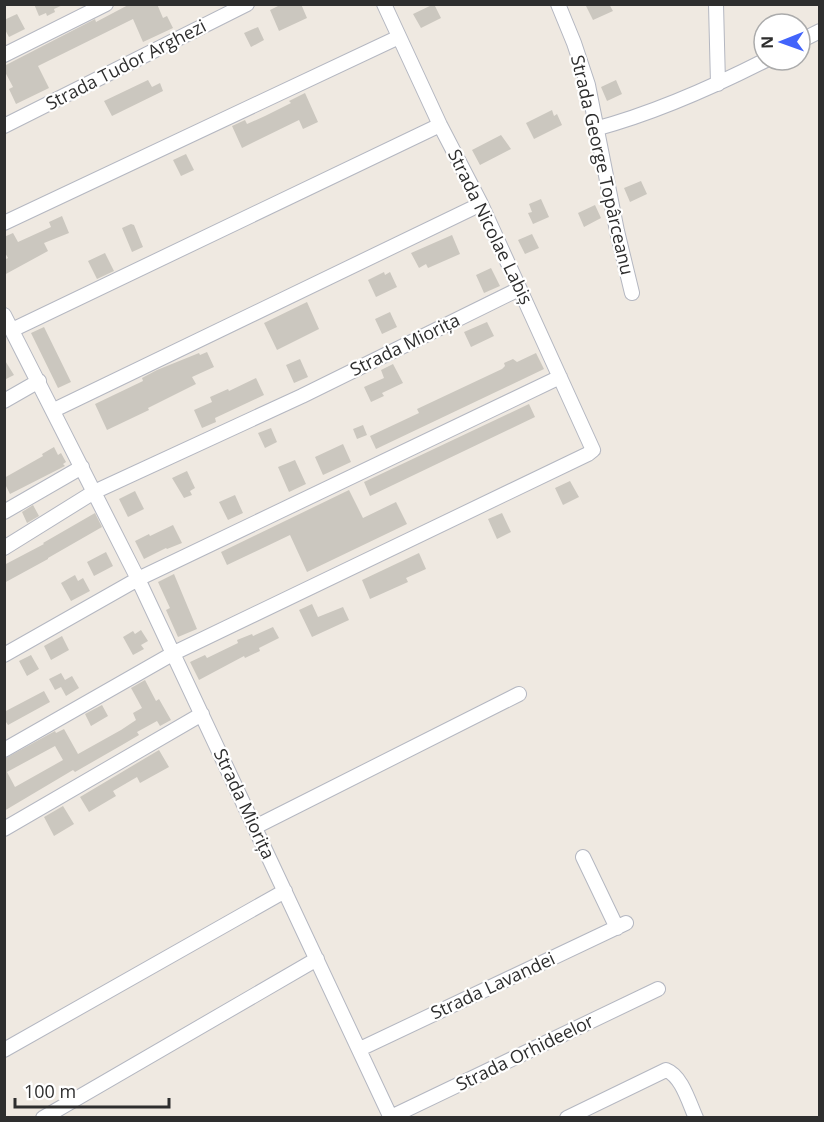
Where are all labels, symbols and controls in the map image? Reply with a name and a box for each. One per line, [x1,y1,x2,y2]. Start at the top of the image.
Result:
north arrow [752,12,812,72]
street label: Strada Tudor Arghezi [41,13,210,115]
text: N [756,36,778,49]
street label: Strada George Topârceanu [566,52,640,277]
street label: Strada Nicolae Labiș [443,145,539,308]
street label: Strada Miorița [346,307,463,381]
street label: Strada Miorița [209,744,281,863]
street label: Strada Lavandei [427,946,559,1024]
street label: Strada Orhideelor [452,1008,598,1096]
scale bar [15,1071,170,1109]
text: 100 m [24,1079,76,1103]

